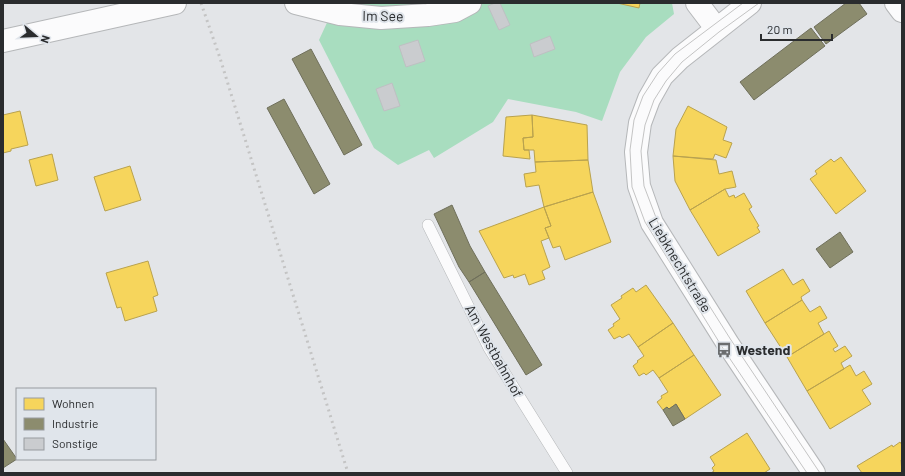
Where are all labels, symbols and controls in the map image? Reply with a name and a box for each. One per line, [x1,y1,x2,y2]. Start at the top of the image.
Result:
street label: Im See [362,7,404,24]
north arrow [16,16,56,56]
scale bar [761,16,832,42]
text: 20 m [767,22,793,36]
text: N [39,34,53,45]
street label: Liebknechtstraße [645,214,715,315]
street label: Am Westbahnhof [462,301,527,400]
bus stop icon: Westend [715,341,733,359]
place label: Westend [736,341,790,358]
legend [16,388,156,460]
text: Wohnen [52,396,94,410]
text: Industrie [52,416,98,430]
text: Sonstige [52,436,98,450]

